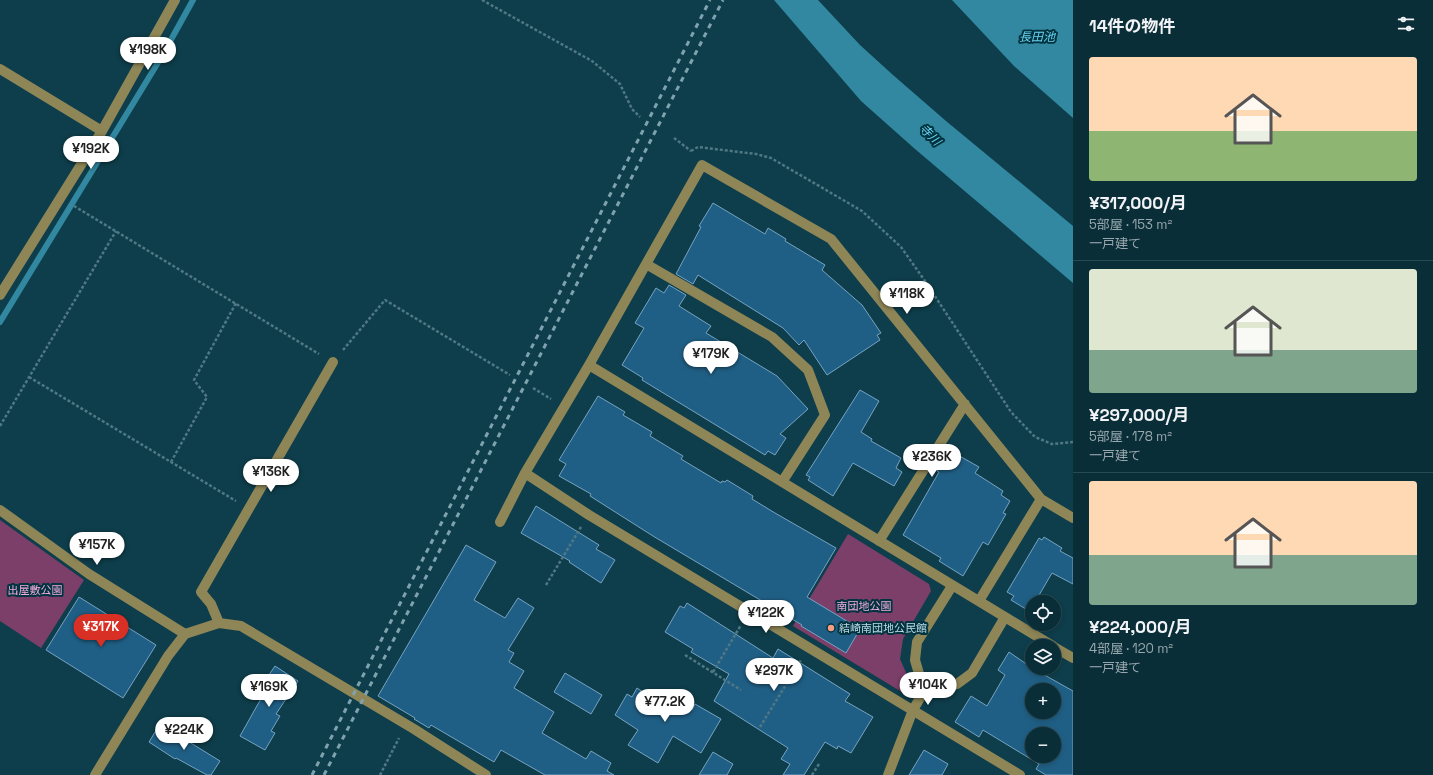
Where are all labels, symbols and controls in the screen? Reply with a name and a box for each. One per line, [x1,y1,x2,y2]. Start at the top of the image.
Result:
icon: filters [1395,13,1417,35]
text: 14件の物件 [1089,15,1176,37]
water label: 長田池 [1019,29,1056,45]
pin: ¥198K [120,37,176,71]
text: ¥198K [129,41,167,58]
icon: home [1217,83,1289,155]
water label: 寺川 [916,121,946,151]
pin: ¥192K [63,136,119,170]
text: ¥192K [72,140,110,157]
text: ¥317,000/月 [1089,192,1187,214]
text: 5部屋 · 153 m² [1089,216,1172,233]
text: 一戸建て [1089,235,1141,252]
pin: ¥118K [879,281,935,315]
text: ¥118K [889,285,925,302]
icon: home [1217,295,1289,367]
pin: ¥179K [683,341,739,375]
text: ¥179K [692,345,730,362]
text: ¥297,000/月 [1089,404,1189,426]
text: 5部屋 · 178 m² [1089,428,1172,445]
pin: ¥236K [904,444,960,478]
text: 一戸建て [1089,447,1141,464]
text: ¥236K [912,448,952,465]
pin: ¥136K [243,459,299,493]
text: ¥136K [252,463,290,480]
icon: home [1217,507,1289,579]
pin: ¥157K [69,532,125,566]
text: ¥157K [79,536,115,553]
park label: 出屋敷公園 [8,583,63,597]
map controls [1025,595,1061,763]
button: locate [1025,595,1061,631]
park label: 南団地公園 [837,599,892,613]
pin: ¥122K [738,600,794,634]
text: ¥122K [747,604,785,621]
pin: ¥317K [73,614,129,648]
text: ¥224,000/月 [1089,616,1192,638]
text: ¥317K [83,618,119,635]
place label: 結崎南団地公民館 [839,621,927,635]
marker: 結崎南団地公民館 [826,623,836,633]
button: layers [1025,639,1061,675]
text: 4部屋 · 120 m² [1089,640,1173,657]
pin: ¥297K [746,658,802,692]
text: 一戸建て [1089,659,1141,676]
text: ¥297K [755,662,793,679]
pin: ¥104K [900,672,956,706]
pin: ¥169K [241,674,297,708]
text: ¥104K [909,676,947,693]
text: ¥169K [250,678,288,695]
button: + [1025,683,1061,719]
pin: ¥77.2K [632,689,698,723]
text: ¥77.2K [644,693,686,710]
pin: ¥224K [156,717,212,751]
text: ¥224K [164,721,204,738]
button: − [1025,727,1061,763]

